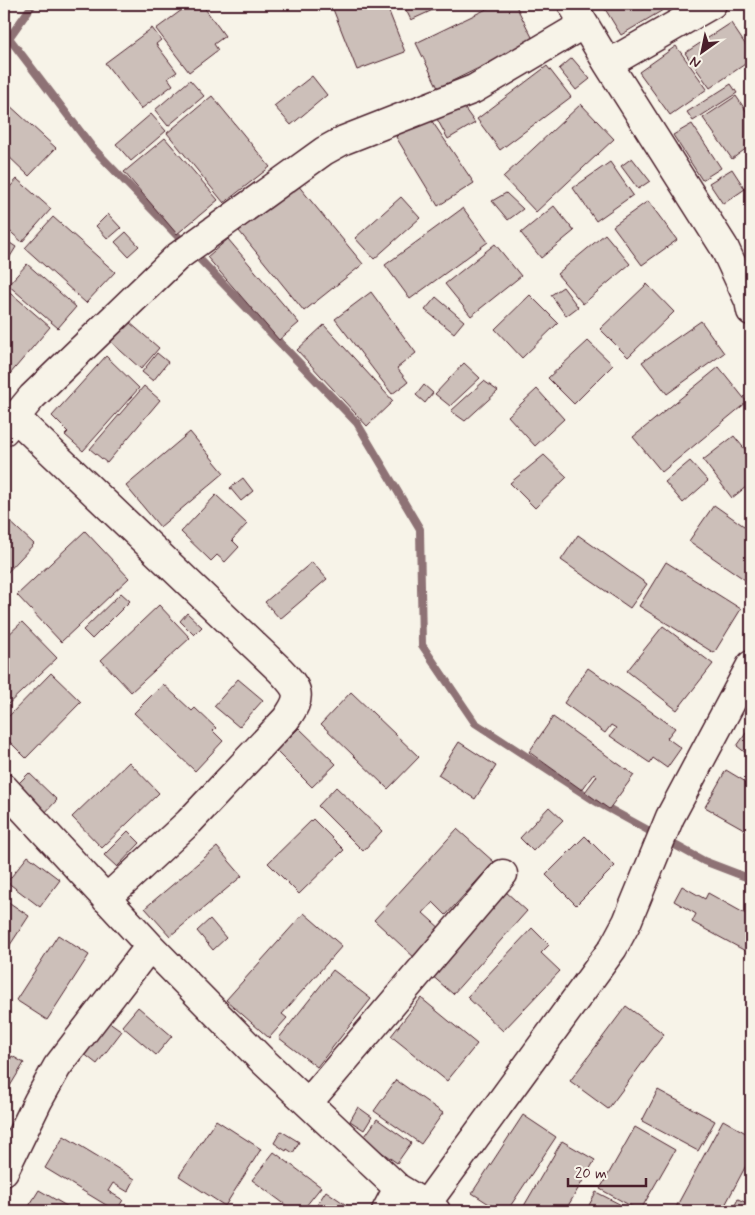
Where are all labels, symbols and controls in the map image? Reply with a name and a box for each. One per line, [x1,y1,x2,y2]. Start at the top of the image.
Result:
north arrow [678,28,728,78]
text: N [687,52,704,72]
scale bar [568,1155,645,1187]
text: 20 m [575,1164,607,1184]

